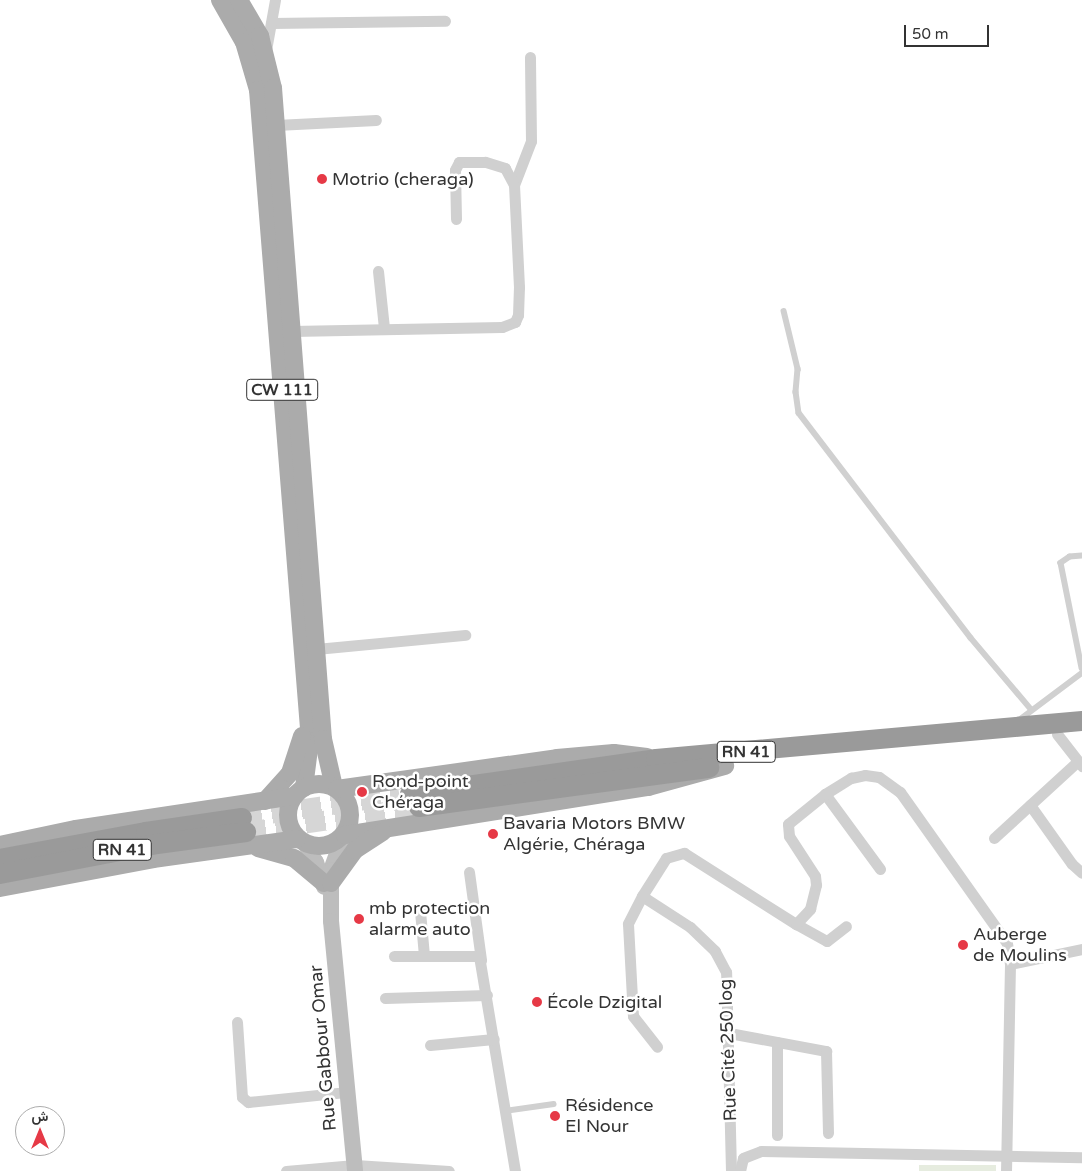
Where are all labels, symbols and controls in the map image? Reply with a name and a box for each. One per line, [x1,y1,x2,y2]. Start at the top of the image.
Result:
scale bar [907,15,992,47]
text: 50 m [912,25,949,43]
place label: Motrio (cheraga) [332,168,473,190]
marker: Motrio (cheraga) [316,173,328,185]
road number: CW 111 [246,376,318,404]
road number: RN 41 [716,739,776,766]
place label: Rond-point Chéraga [372,771,469,814]
marker: Rond-point Chéraga [356,786,368,798]
place label: Bavaria Motors BMW Algérie, Chéraga [503,813,685,856]
marker: Bavaria Motors BMW Algérie, Chéraga [487,828,499,840]
road number: RN 41 [92,836,152,864]
place label: mb protection alarme auto [369,898,490,941]
marker: mb protection alarme auto [353,913,365,925]
place label: Auberge de Moulins [973,924,1067,966]
marker: Auberge de Moulins [957,939,969,951]
street label: Rue Gabbour Omar [305,964,341,1132]
street label: Rue Cité 250 log [715,978,741,1122]
place label: École Dzigital [547,991,662,1013]
marker: École Dzigital [531,996,543,1008]
place label: Résidence El Nour [565,1095,653,1138]
north arrow [15,1106,65,1156]
text: ش [32,1108,48,1125]
marker: Résidence El Nour [549,1110,561,1122]

